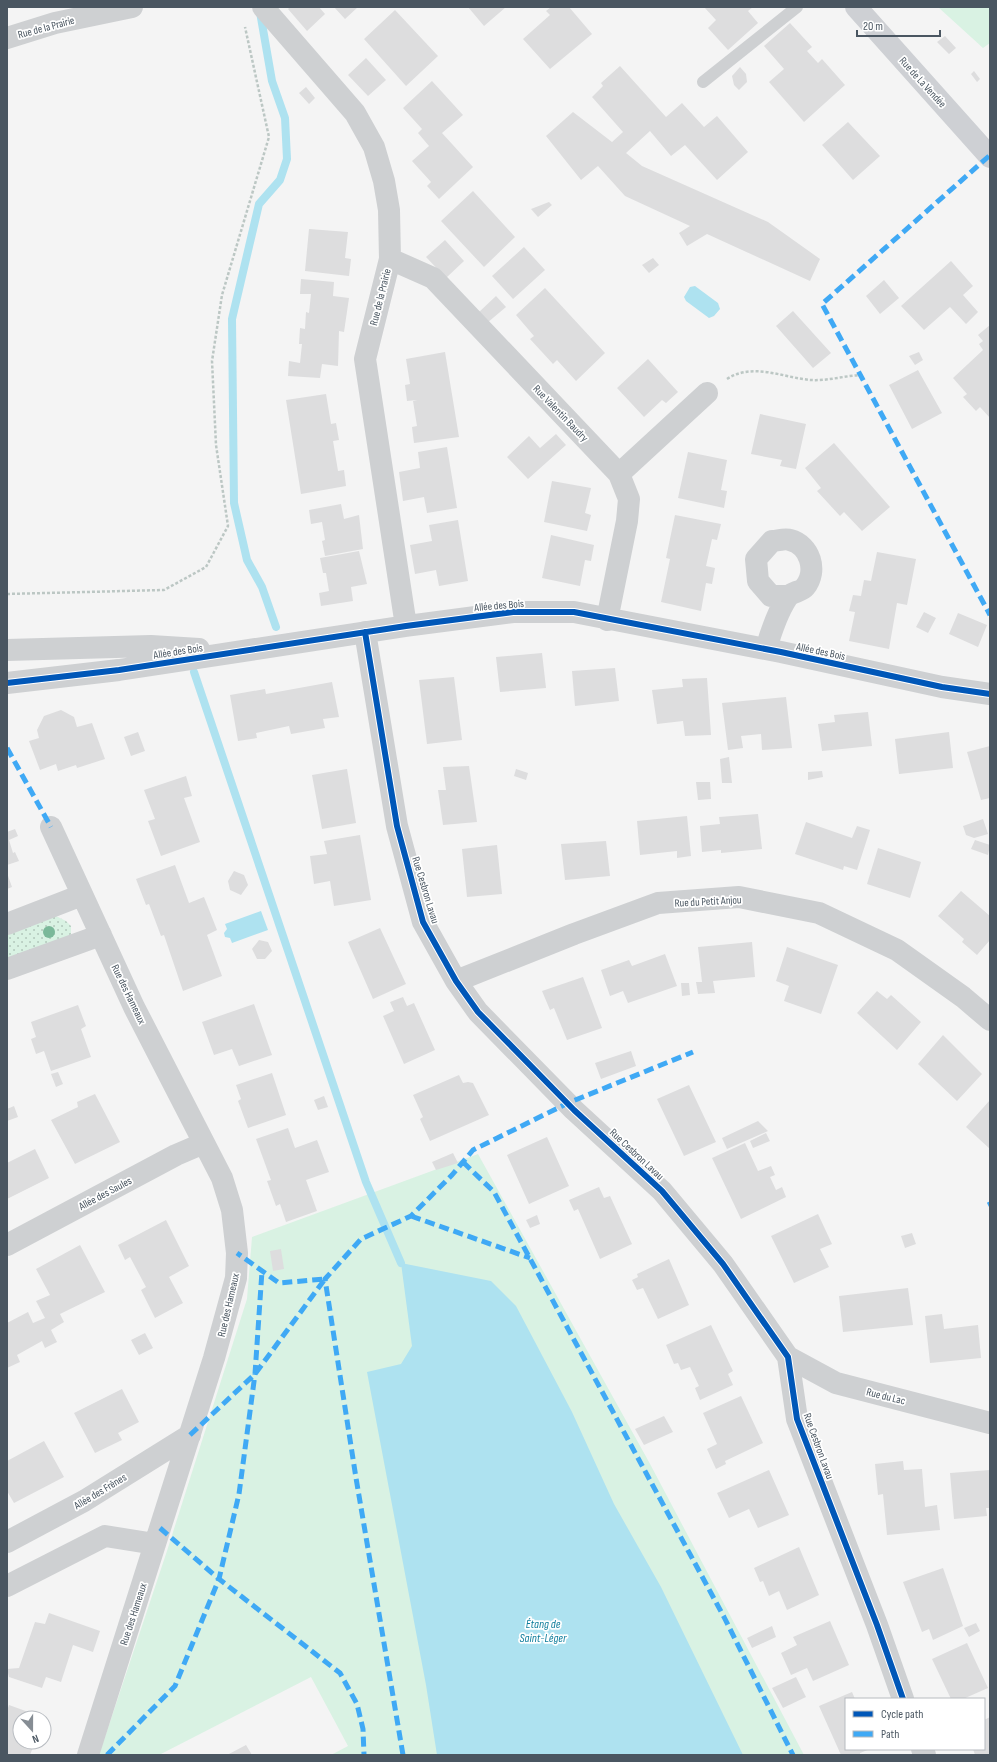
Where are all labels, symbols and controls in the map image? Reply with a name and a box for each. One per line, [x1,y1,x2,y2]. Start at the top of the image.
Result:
scale bar [857,12,940,38]
street label: Rue de la Prairie [16,14,76,41]
text: 20 m [863,19,883,34]
street label: Rue de La Vendée [896,54,949,110]
street label: Rue de la Prairie [367,267,394,327]
street label: Rue Valentin Baudry [530,382,591,445]
street label: Allée des Bois [473,597,524,614]
street label: Allée des Bois [794,640,847,663]
street label: Allée des Bois [152,641,204,662]
street label: Rue Cesbron Lavau [409,855,442,926]
street label: Rue du Petit Anjou [674,893,742,910]
street label: Rue des Hameaux [108,962,149,1026]
street label: Rue Cesbron Lavau [607,1126,667,1183]
street label: Allée des Saules [76,1174,134,1213]
street label: Rue des Hameaux [215,1272,242,1338]
street label: Rue du Lac [865,1385,907,1408]
street label: Rue Cesbron Lavau [801,1411,837,1481]
street label: Allée des Frênes [71,1471,129,1513]
street label: Rue des Hameaux [117,1581,150,1647]
water label: Étang de Saint-Léger [520,1617,567,1646]
legend [845,1698,985,1750]
text: Cycle path [881,1707,923,1722]
north arrow [12,1710,52,1750]
text: Path [881,1727,899,1742]
text: N [30,1732,40,1746]

